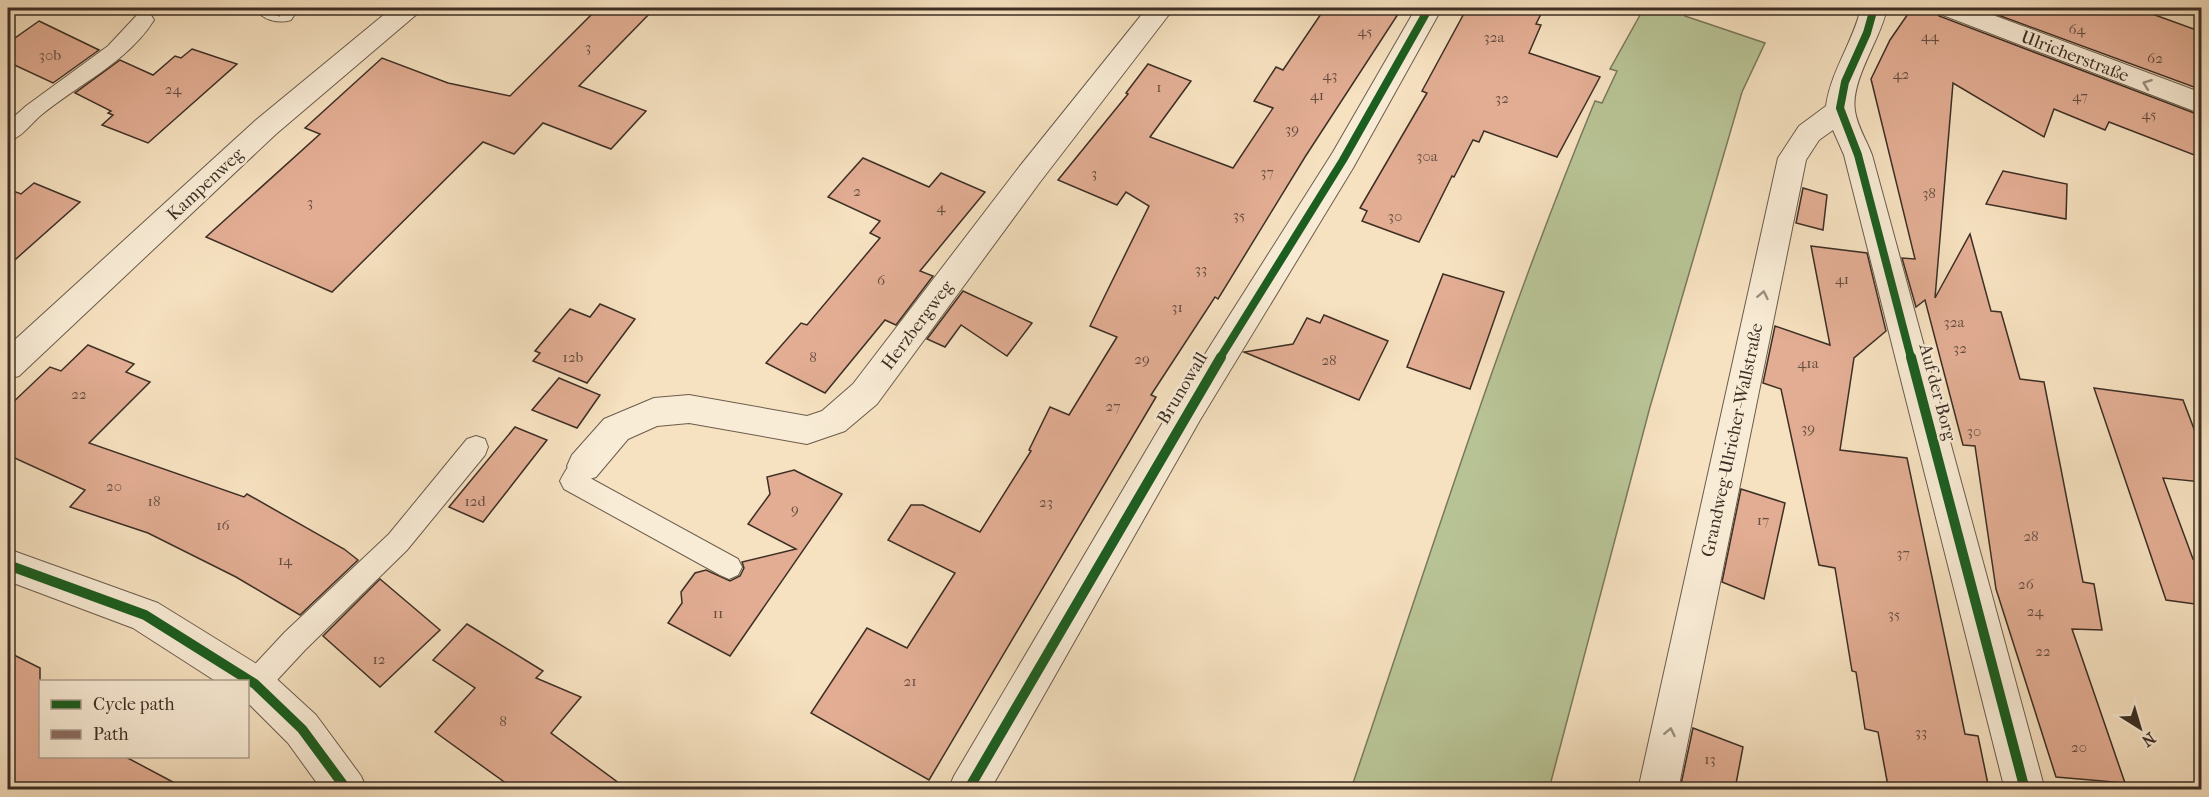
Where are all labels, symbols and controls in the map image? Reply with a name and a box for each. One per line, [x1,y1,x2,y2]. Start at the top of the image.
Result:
house number: 64 [2069,20,2087,38]
house number: 45 [1358,22,1372,40]
street label: Ulricherstraße [2018,26,2132,87]
house number: 44 [1921,27,1940,45]
house number: 32a [1484,28,1505,46]
house number: 3 [585,38,591,56]
house number: 30b [39,46,61,64]
house number: 62 [2147,49,2163,67]
house number: 42 [1893,65,1910,83]
house number: 43 [1322,66,1338,84]
house number: 1 [1156,78,1162,96]
one-way arrow [2142,78,2153,91]
house number: 24 [165,80,182,98]
house number: 41 [1310,86,1324,104]
house number: 47 [2072,87,2088,105]
house number: 32 [1495,89,1509,107]
house number: 45 [2142,105,2156,123]
house number: 39 [1285,120,1299,138]
street label: Kampenweg [163,143,248,225]
house number: 30a [1416,147,1439,165]
house number: 37 [1260,163,1274,181]
house number: 3 [1091,164,1097,182]
house number: 2 [853,182,861,200]
house number: 38 [1922,184,1936,202]
house number: 3 [307,193,313,211]
house number: 4 [937,198,947,216]
house number: 35 [1233,206,1245,224]
house number: 30 [1388,207,1402,225]
house number: 33 [1195,260,1207,278]
house number: 41 [1835,270,1849,288]
house number: 6 [877,271,886,289]
street label: Herzbergweg [877,276,958,374]
one-way arrow [1756,290,1769,300]
house number: 31 [1171,298,1183,316]
house number: 32a [1944,313,1965,331]
street label: Grandweg-Ulricher-Wallstraße [1697,321,1768,559]
house number: 32 [1953,339,1967,357]
street label: Auf der Borg [1914,340,1961,443]
house number: 12b [563,348,584,366]
house number: 8 [809,348,817,366]
street label: Brunowall [1153,348,1212,428]
house number: 29 [1134,350,1150,368]
house number: 28 [1321,351,1337,369]
house number: 41a [1797,354,1820,372]
house number: 22 [71,385,87,403]
house number: 27 [1106,397,1120,415]
house number: 39 [1801,419,1815,437]
house number: 30 [1967,422,1981,440]
house number: 20 [106,477,122,495]
house number: 18 [148,492,160,510]
house number: 12d [464,492,486,510]
house number: 23 [1039,493,1053,511]
house number: 9 [791,500,799,518]
house number: 17 [1757,511,1769,529]
house number: 16 [216,516,231,534]
house number: 28 [2023,527,2039,545]
house number: 37 [1896,544,1910,562]
house number: 14 [278,551,293,569]
house number: 26 [2018,575,2035,593]
house number: 24 [2027,602,2044,620]
house number: 11 [713,604,723,622]
house number: 35 [1888,605,1900,623]
house number: 22 [2035,642,2051,660]
house number: 12 [372,650,386,668]
house number: 21 [903,672,917,690]
legend [39,680,249,758]
text: Cycle path [93,694,174,715]
north arrow [2110,698,2170,758]
house number: 8 [499,712,507,730]
house number: 33 [1915,723,1927,741]
text: Path [93,724,129,745]
one-way arrow [1663,728,1676,738]
text: N [2137,728,2159,751]
house number: 20 [2071,738,2087,756]
house number: 13 [1704,750,1716,768]

